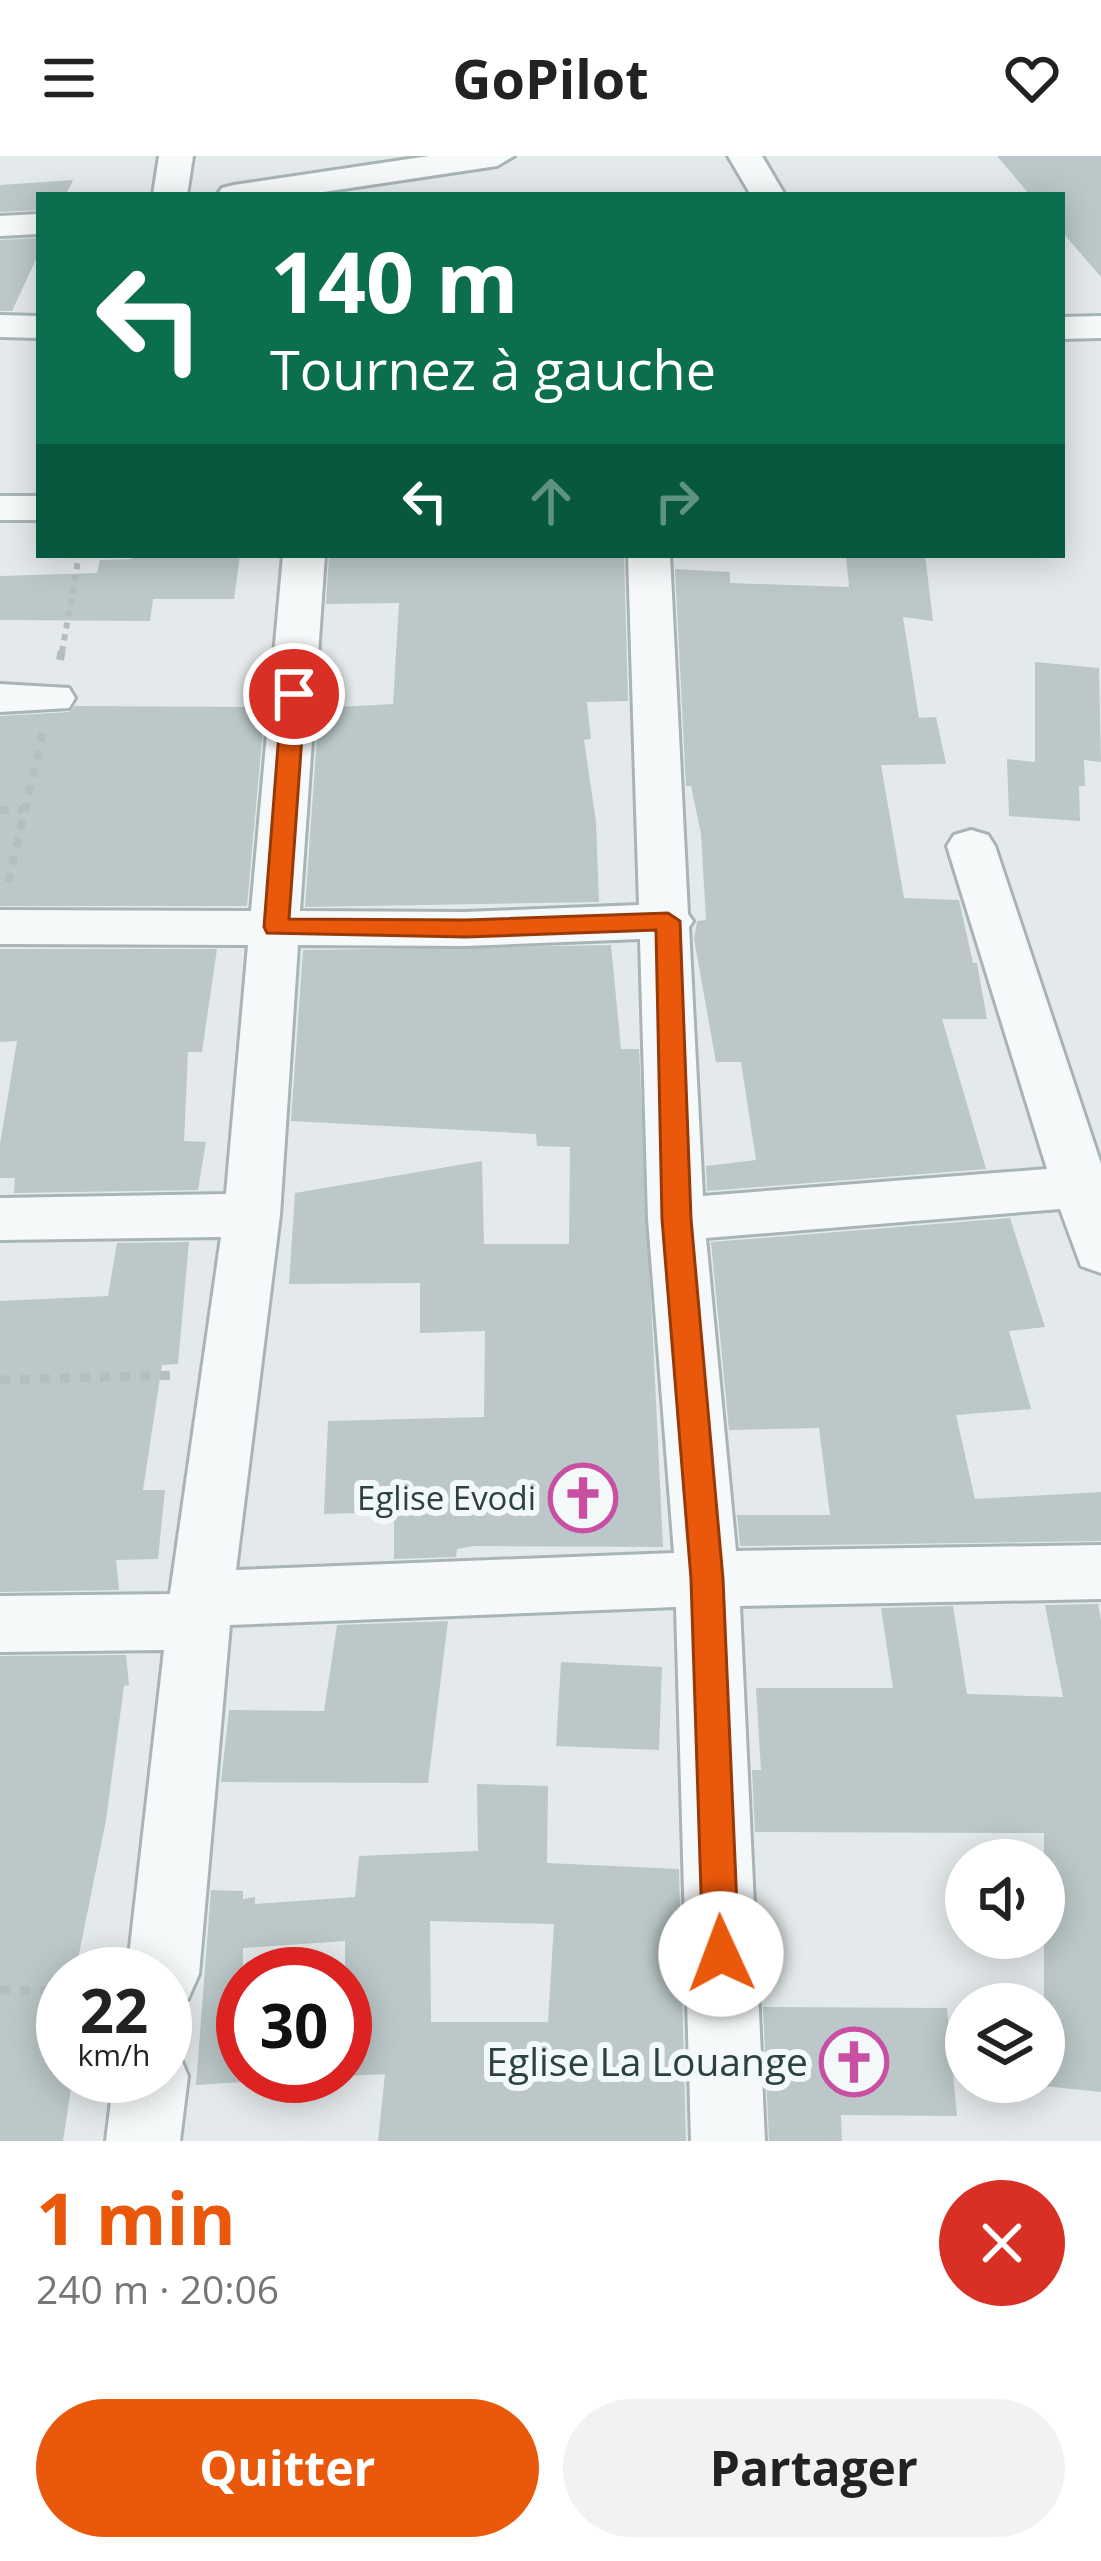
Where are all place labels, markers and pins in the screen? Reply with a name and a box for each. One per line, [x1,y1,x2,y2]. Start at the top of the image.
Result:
pin [243,643,345,745]
church icon: Eglise Evodi [548,1463,618,1533]
place label: Eglise Evodi [357,1475,536,1520]
church icon: Eglise La Louange [819,2027,889,2097]
place label: Eglise La Louange [486,2034,808,2087]

